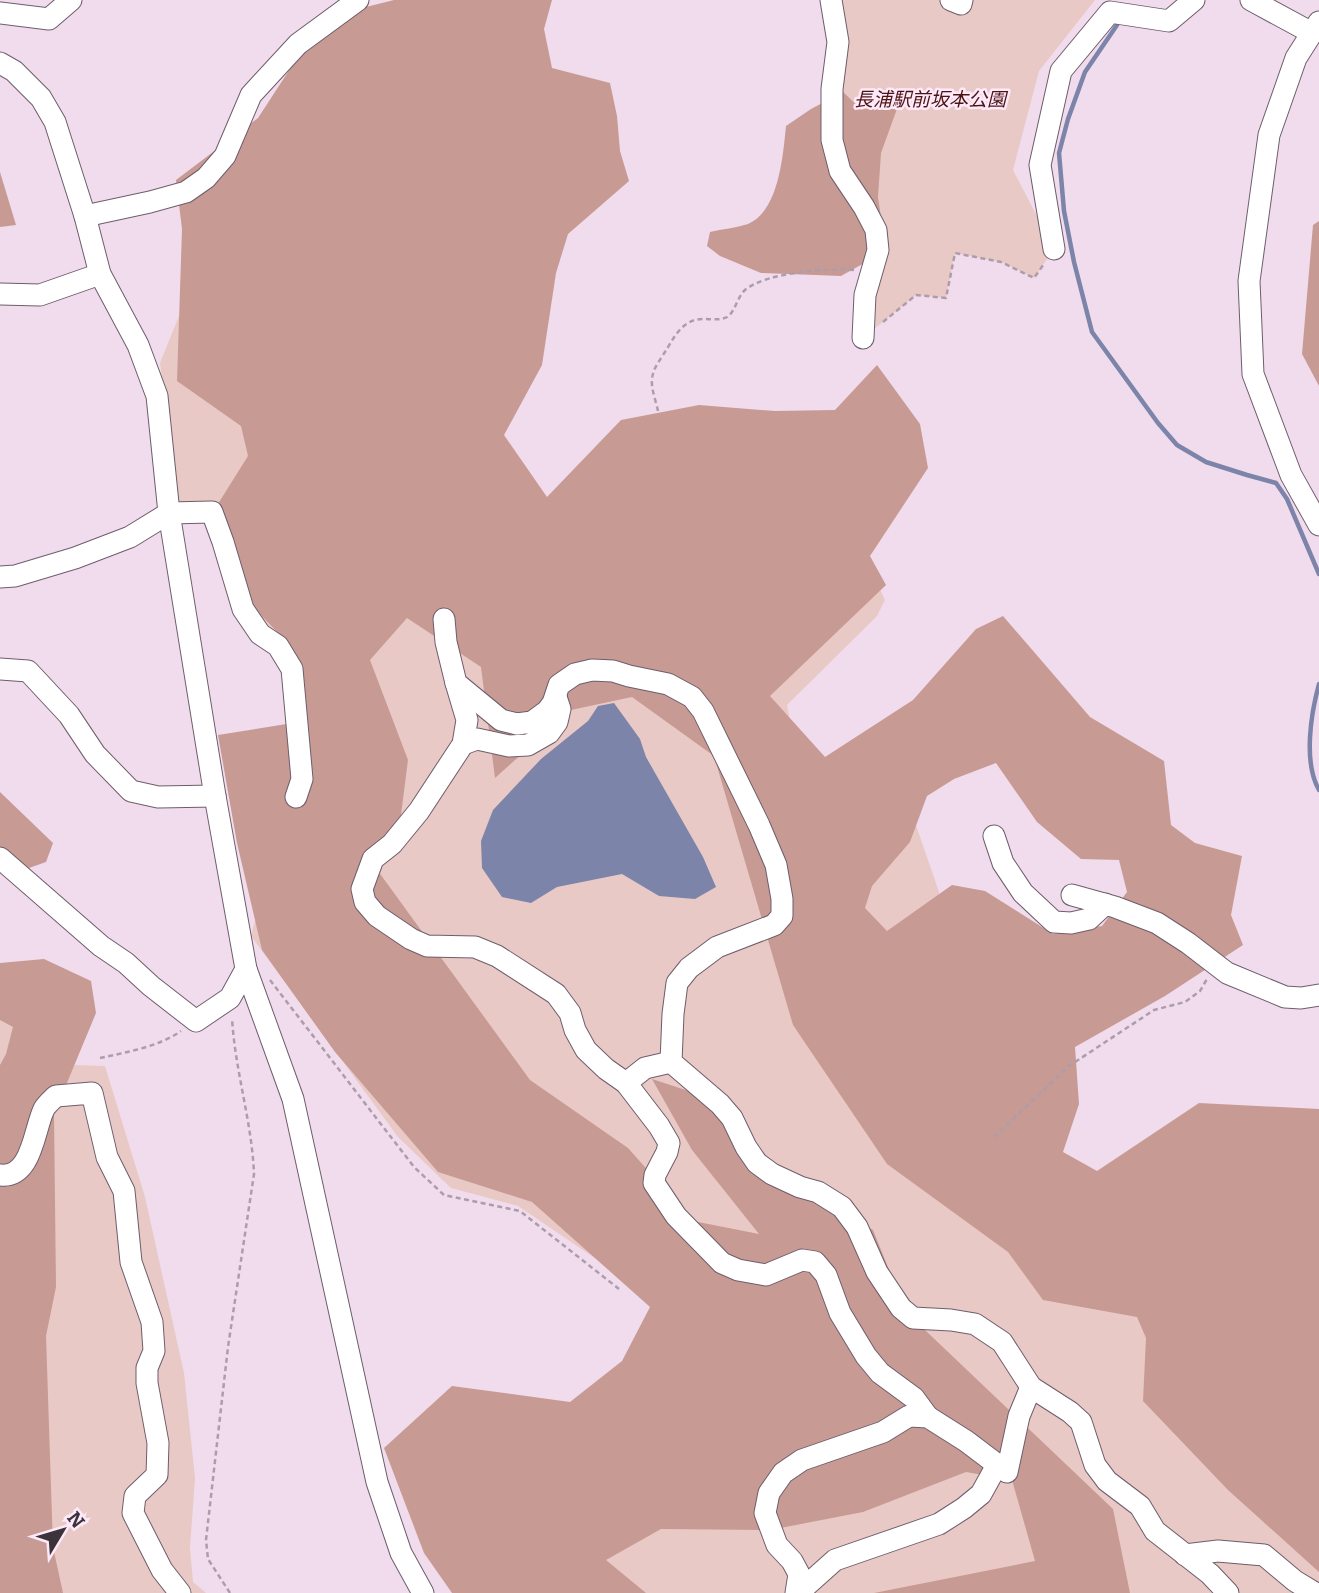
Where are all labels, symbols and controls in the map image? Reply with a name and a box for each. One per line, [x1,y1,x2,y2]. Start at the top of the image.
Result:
park label: 長浦駅前坂本公園 [854,88,1009,111]
north arrow [28,1495,98,1565]
text: N [62,1507,90,1533]

